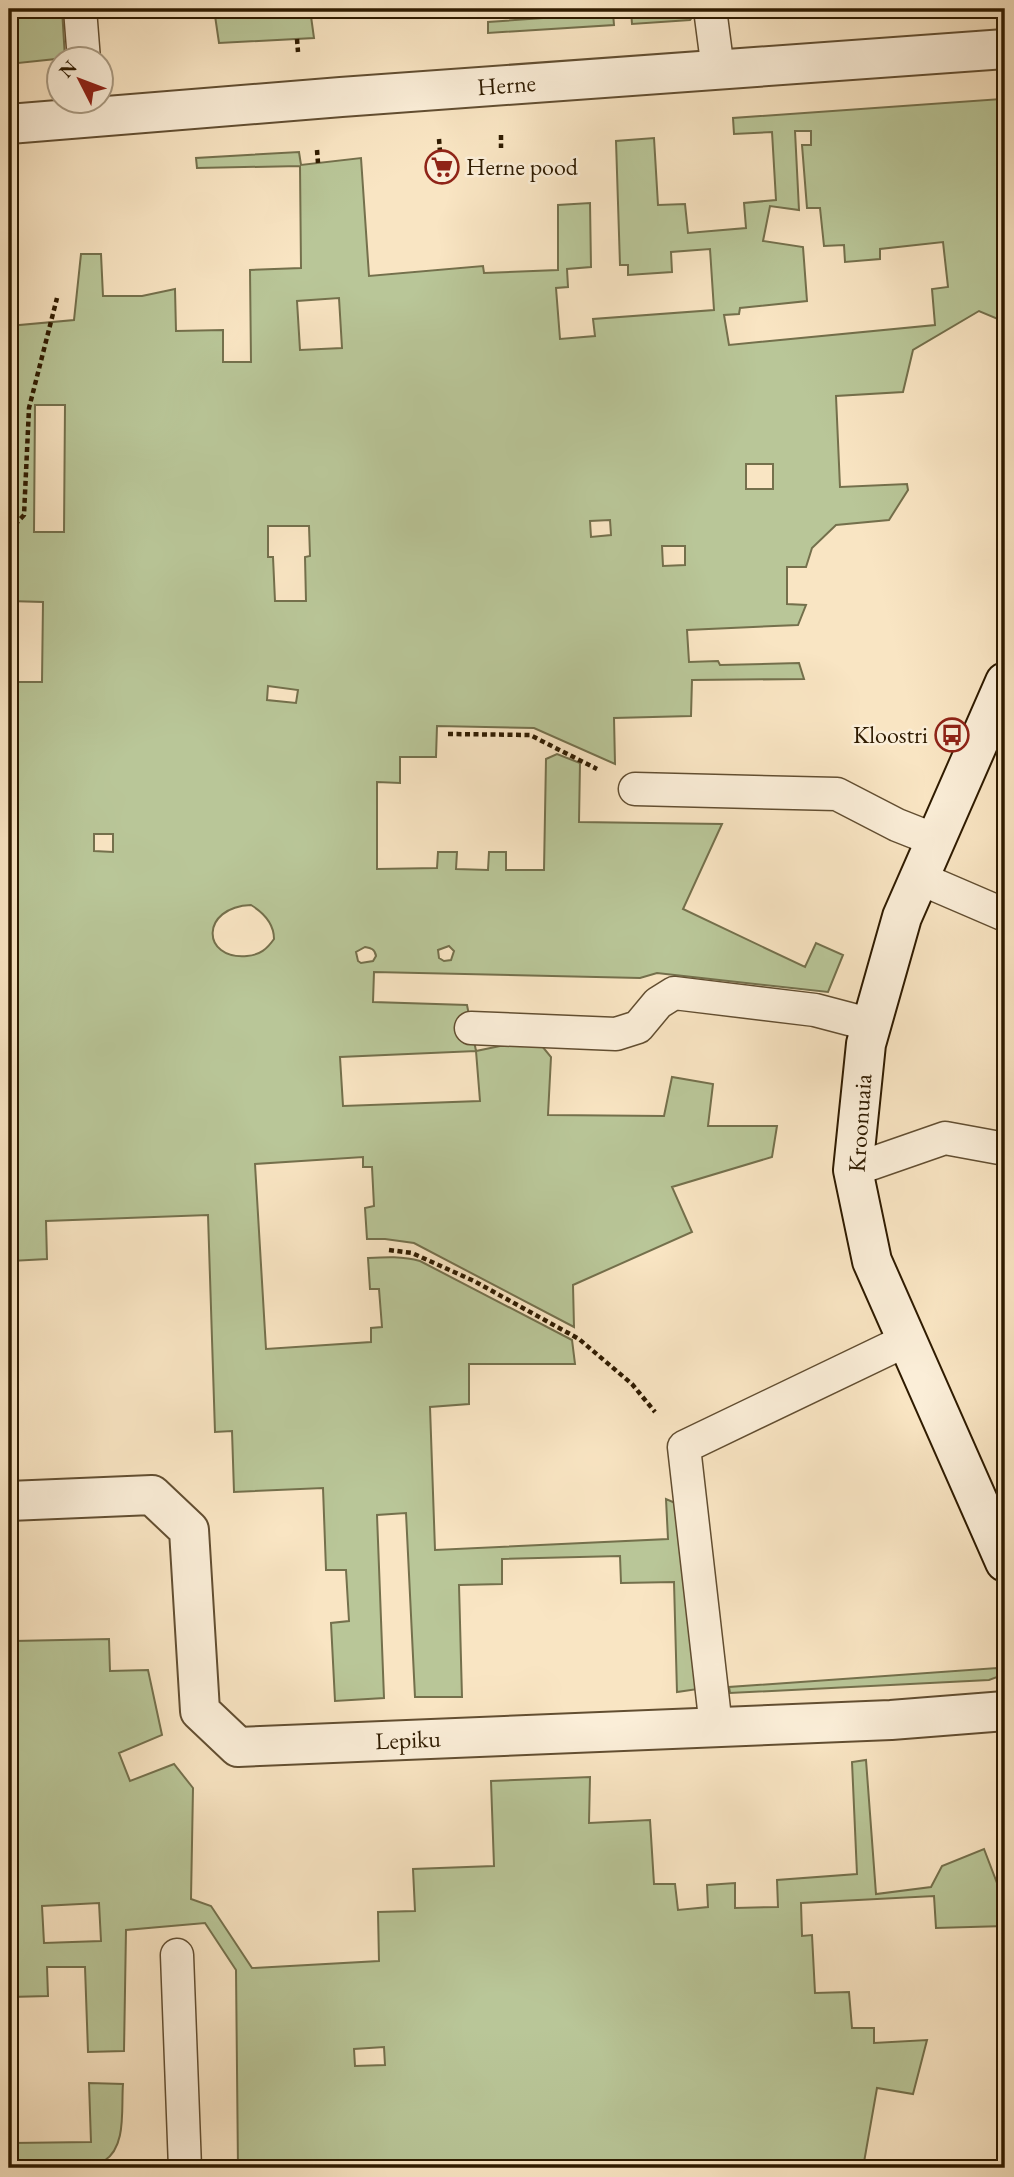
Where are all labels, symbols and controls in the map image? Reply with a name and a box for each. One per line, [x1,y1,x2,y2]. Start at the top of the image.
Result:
north arrow [46,46,116,116]
text: N [53,54,83,83]
street label: Herne [476,67,537,102]
supermarket icon: Herne pood [423,148,461,186]
place label: Herne pood [466,151,579,182]
bus stop icon: Kloostri [933,716,971,754]
place label: Kloostri [853,719,928,750]
street label: Kroonuaia [841,1072,878,1173]
street label: Lepiku [375,1723,442,1756]

